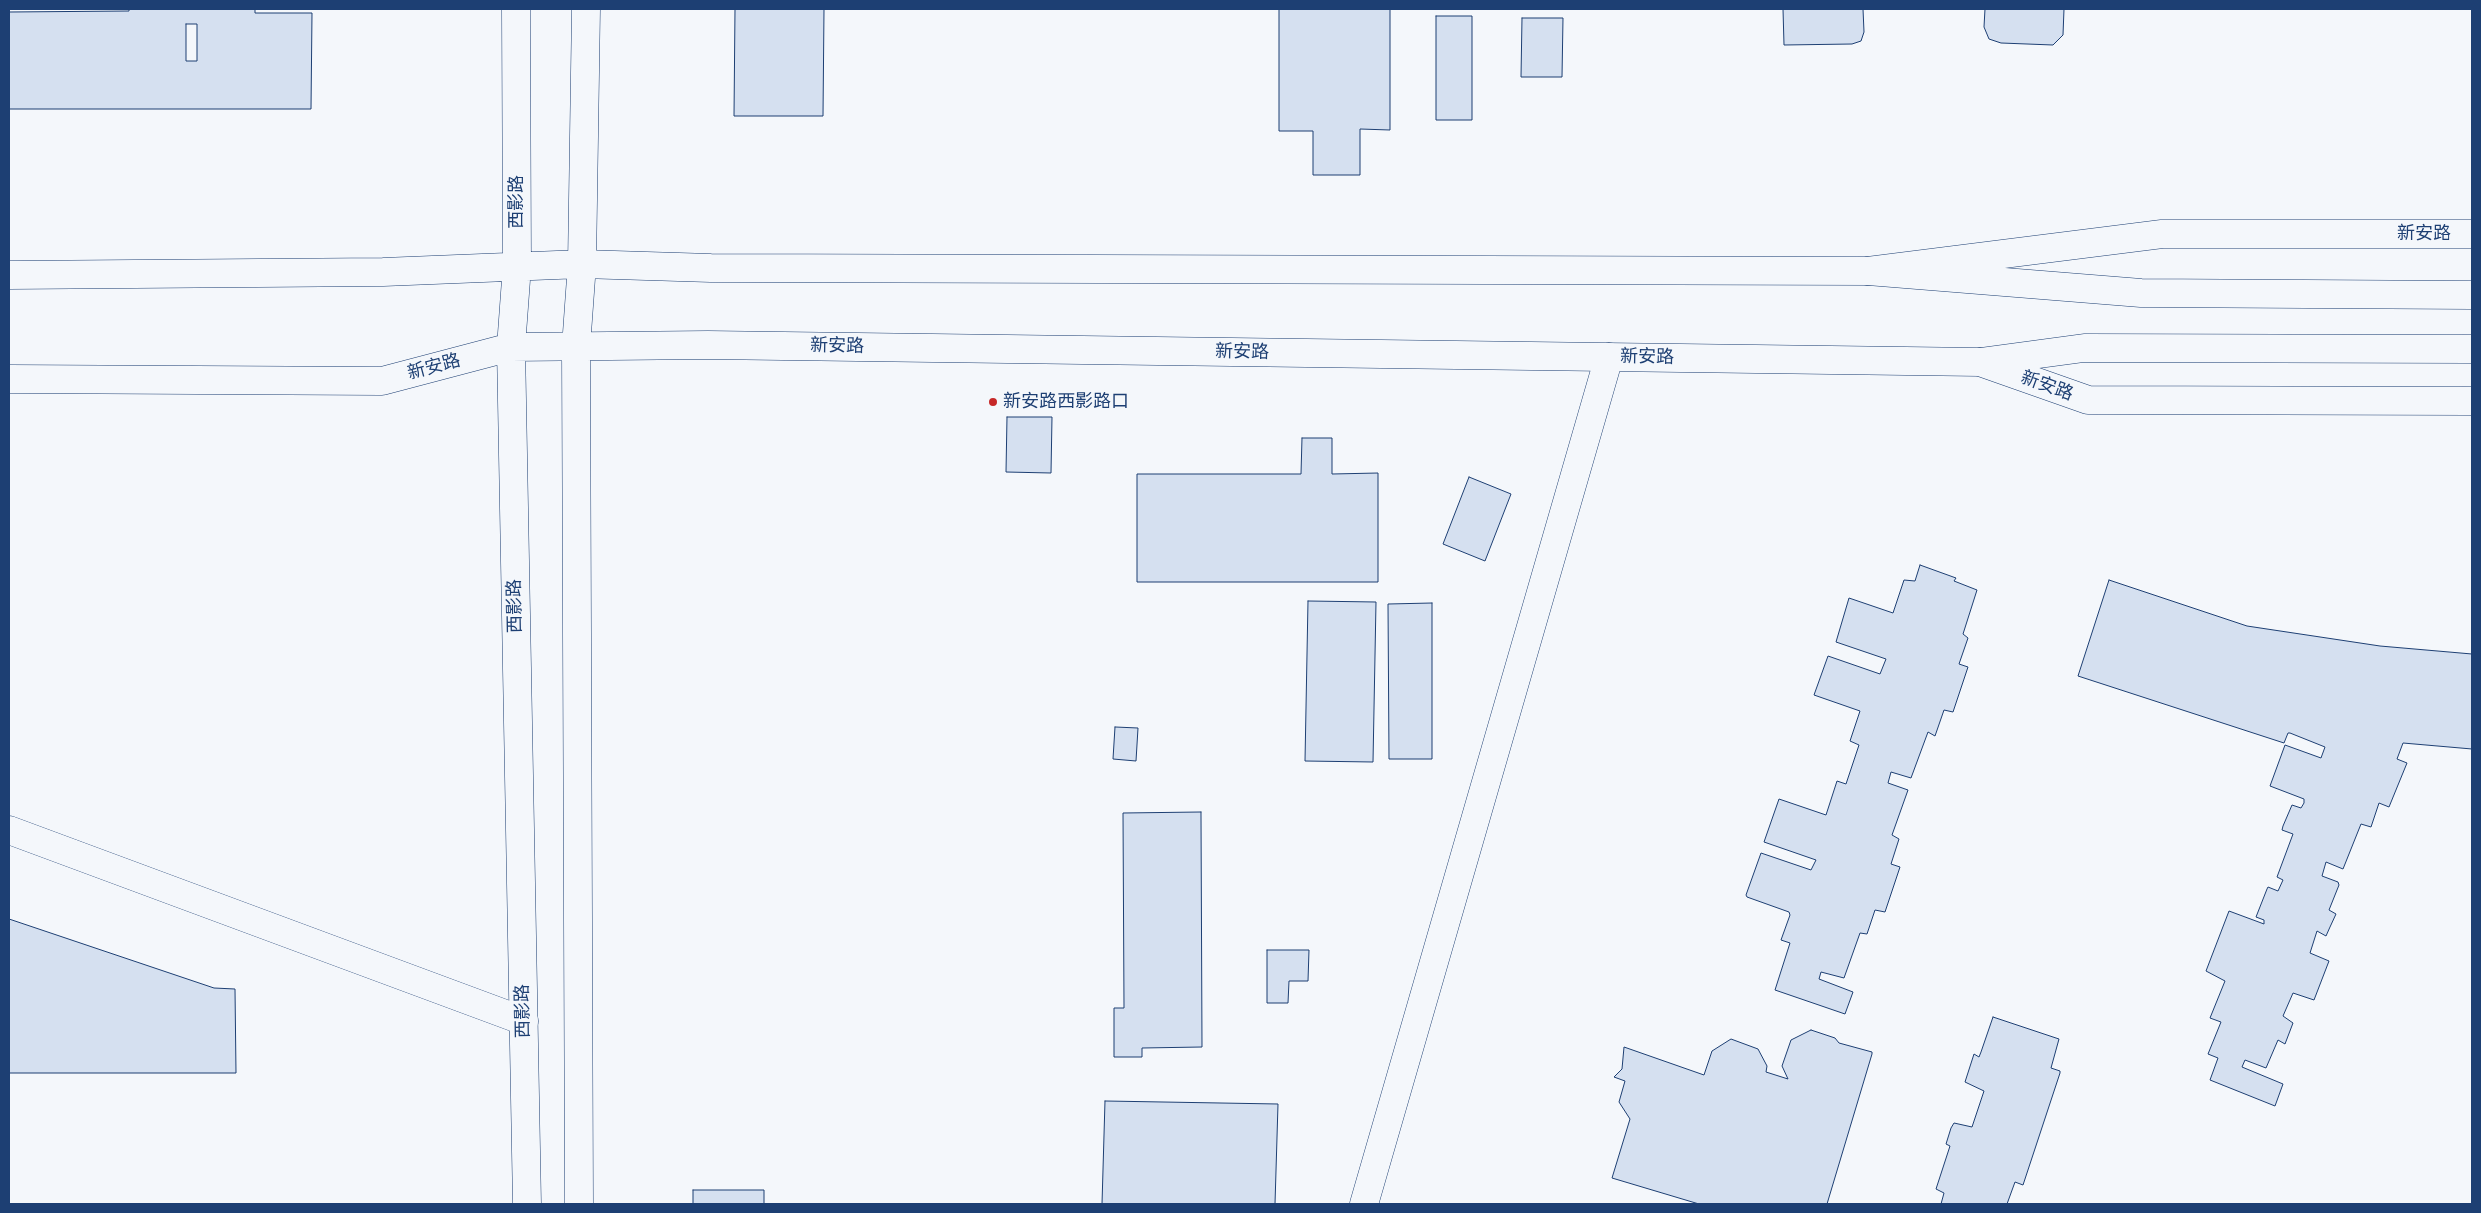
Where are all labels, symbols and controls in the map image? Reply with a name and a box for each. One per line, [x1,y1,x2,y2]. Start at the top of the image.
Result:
street label: 西影路 [506,175,528,229]
street label: 新安路 [2397,223,2451,245]
street label: 新安路 [810,335,864,357]
street label: 新安路 [1215,341,1269,363]
street label: 新安路 [1620,346,1674,368]
street label: 新安路 [405,350,463,384]
street label: 新安路 [2018,367,2076,405]
place label: 新安路西影路口 [1003,391,1129,413]
marker: 新安路西影路口 [987,396,999,408]
street label: 西影路 [504,579,526,633]
street label: 西影路 [512,984,534,1038]

